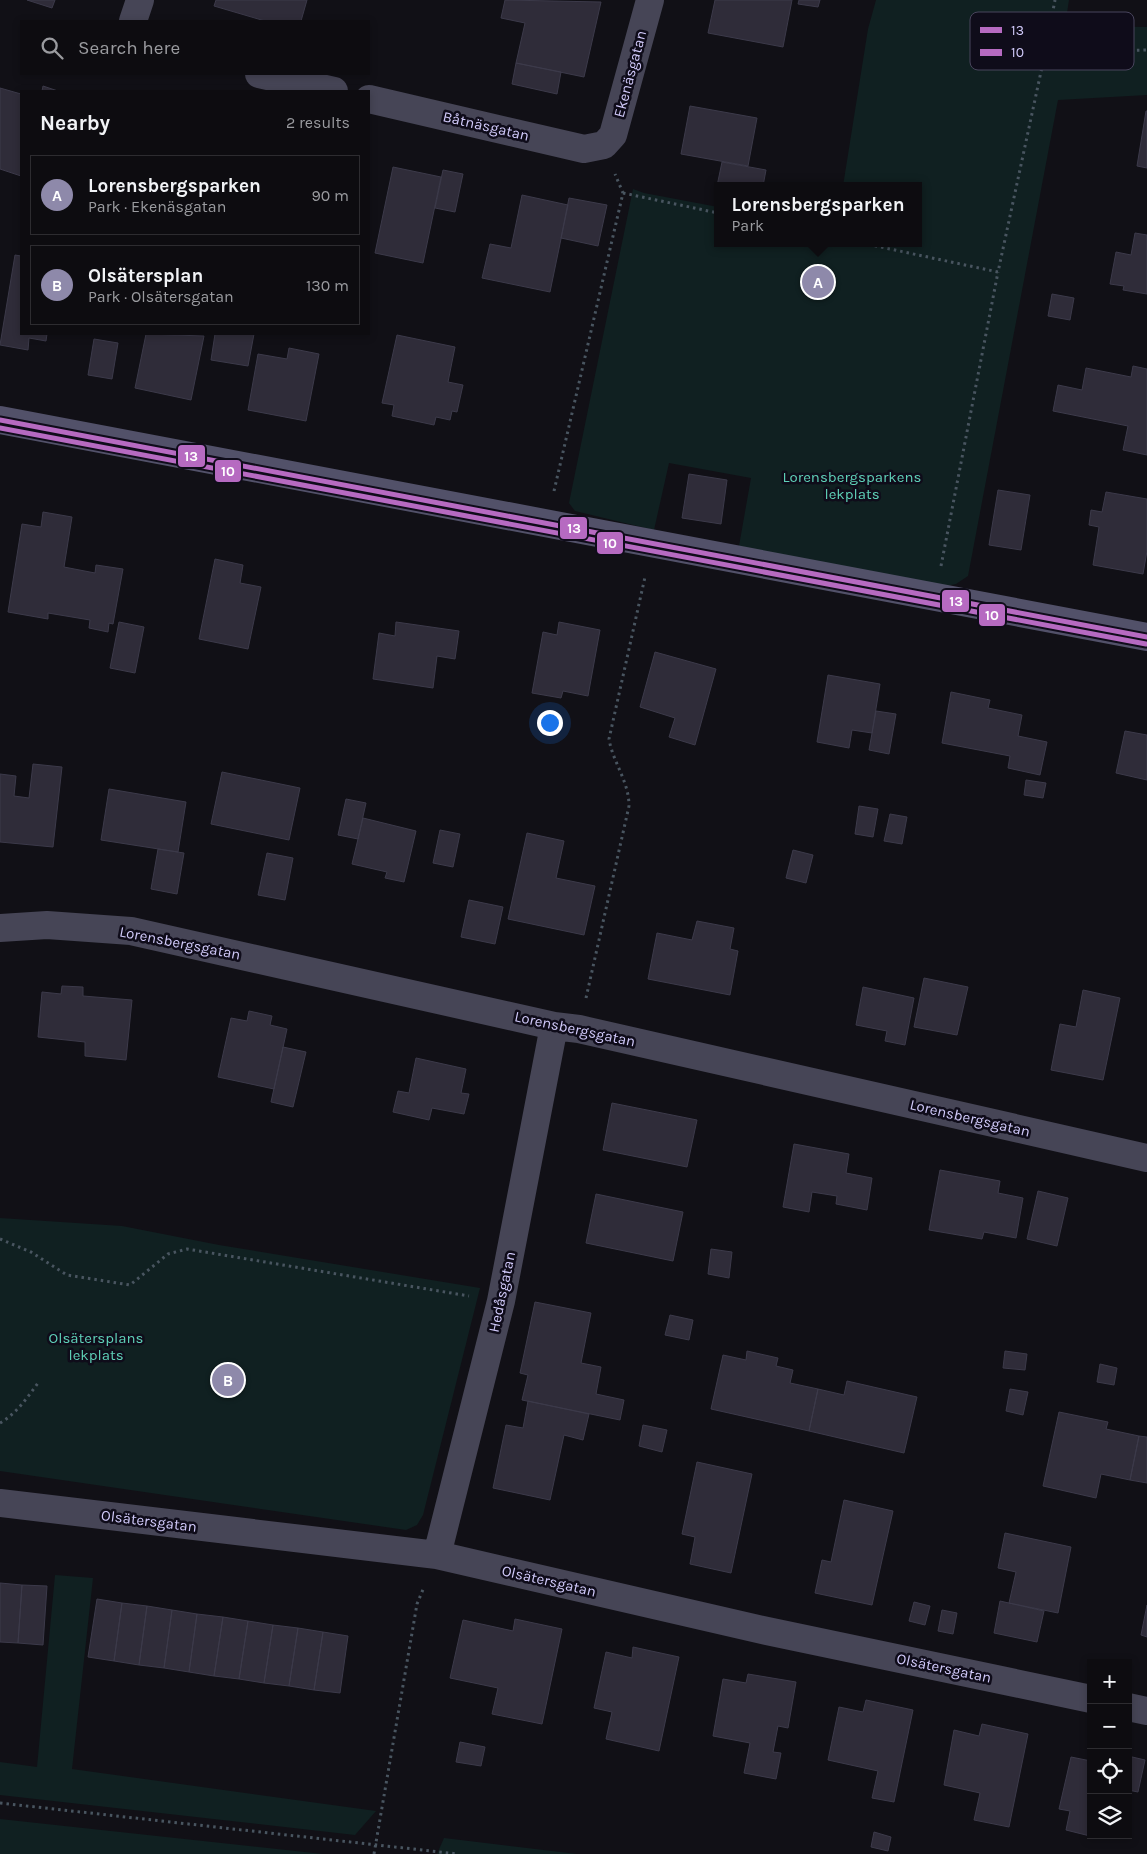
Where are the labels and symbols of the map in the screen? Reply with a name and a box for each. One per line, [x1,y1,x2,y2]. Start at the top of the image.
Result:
legend [970,12,1134,70]
text: 13 [1011,22,1024,39]
street label: Ekenäsgatan [610,28,650,120]
text: 10 [1011,44,1024,61]
street label: Båtnäsgatan [441,107,531,145]
pin: A [802,263,834,301]
line badge: 13 [177,444,206,468]
text: 13 [184,448,198,465]
line badge: 10 [214,459,242,483]
text: 10 [221,463,235,480]
park label: Lorensbergsparkens lekplats [783,468,921,503]
line badge: 13 [559,516,588,540]
text: 13 [567,520,581,537]
line badge: 10 [596,531,624,555]
text: 10 [603,535,617,552]
line badge: 13 [941,589,970,613]
text: 13 [949,593,963,610]
line badge: 10 [978,603,1006,627]
text: 10 [985,607,999,624]
your location [537,710,563,736]
street label: Lorensbergsgatan [118,922,242,964]
street label: Lorensbergsgatan [513,1007,637,1051]
street label: Lorensbergsgatan [908,1095,1032,1141]
street label: Hedåsgatan [485,1250,519,1334]
park label: Olsätersplans lekplats [49,1329,143,1364]
pin: B [212,1361,244,1399]
street label: Olsätersgatan [100,1506,198,1536]
street label: Olsätersgatan [500,1561,598,1601]
street label: Olsätersgatan [895,1649,993,1687]

